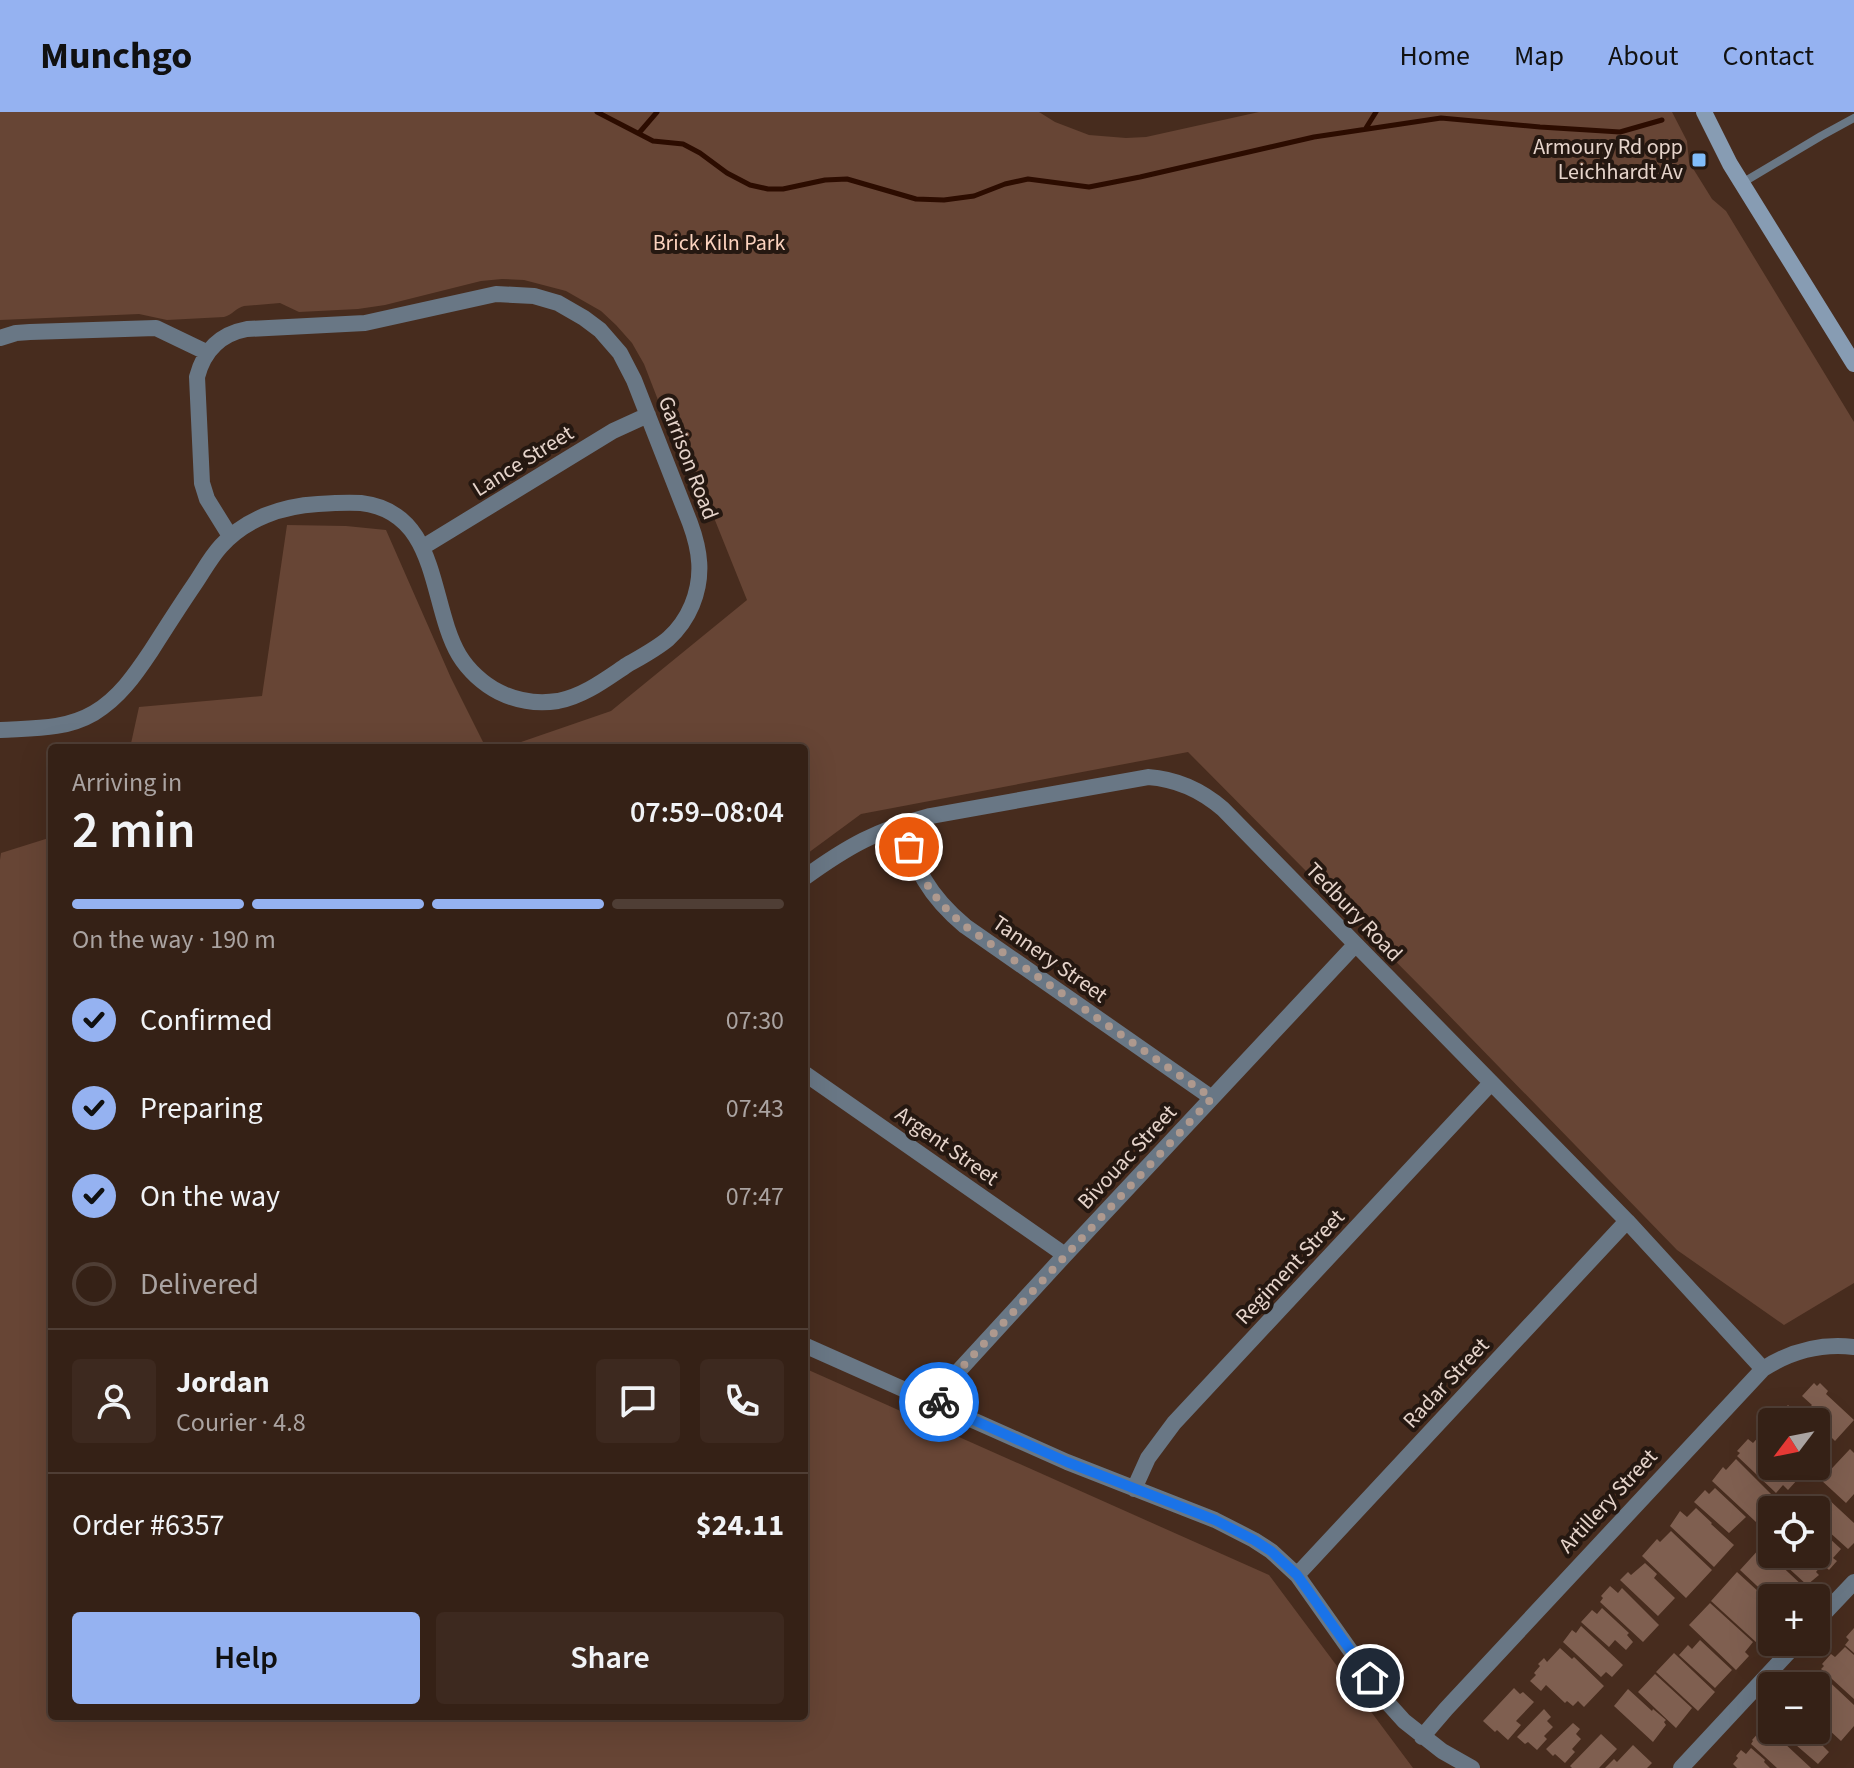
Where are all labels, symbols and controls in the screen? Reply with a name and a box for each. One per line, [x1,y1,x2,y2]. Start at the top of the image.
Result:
text: Munchgo [40,29,192,83]
text: Home [1399,36,1470,76]
text: Map [1514,36,1564,76]
text: About [1608,36,1679,76]
text: Contact [1723,36,1814,76]
place label: Armoury Rd opp Leichhardt Av [1533,131,1684,188]
marker: Armoury Rd opp Leichhardt Av [1690,151,1708,169]
park label: Brick Kiln Park [653,227,785,259]
street label: Garrison Road [650,392,726,524]
street label: Lance Street [466,417,580,505]
text: Arriving in [72,764,182,801]
text: 07:59–08:04 [630,791,784,834]
text: 2 min [72,794,196,868]
pin [875,813,943,881]
icon: bag [887,825,931,869]
street label: Tedbury Road [1298,855,1410,969]
street label: Tannery Street [986,907,1115,1011]
text: On the way · 190 m [72,921,276,958]
icon: check [72,998,116,1042]
text: Confirmed [140,999,273,1042]
text: 07:30 [726,1002,784,1039]
icon: check [72,1086,116,1130]
text: Preparing [140,1087,263,1130]
text: 07:43 [726,1090,784,1127]
street label: Bivouac Street [1070,1097,1184,1217]
street label: Argent Street [889,1098,1006,1194]
icon: check [72,1174,116,1218]
text: On the way [140,1175,280,1218]
text: 07:47 [726,1178,784,1215]
street label: Regiment Street [1228,1202,1352,1332]
text: Delivered [140,1263,259,1306]
street label: Radar Street [1395,1330,1497,1436]
button: person [72,1359,156,1443]
button: chat [596,1359,680,1443]
button: phone [700,1359,784,1443]
text: Jordan [176,1361,270,1404]
courier [899,1362,979,1442]
icon: bike [917,1380,961,1424]
text: Courier · 4.8 [176,1404,306,1441]
north arrow [1758,1408,1830,1480]
map controls [1758,1408,1830,1744]
street label: Artillery Street [1551,1441,1665,1560]
button: locate [1758,1496,1830,1568]
text: Order #6357 [72,1504,225,1547]
text: $24.11 [696,1504,784,1547]
button: + [1758,1584,1830,1656]
button: Help [72,1612,420,1704]
button: Share [436,1612,784,1704]
pin [1336,1644,1404,1712]
icon: home [1348,1656,1392,1700]
button: − [1758,1672,1830,1744]

